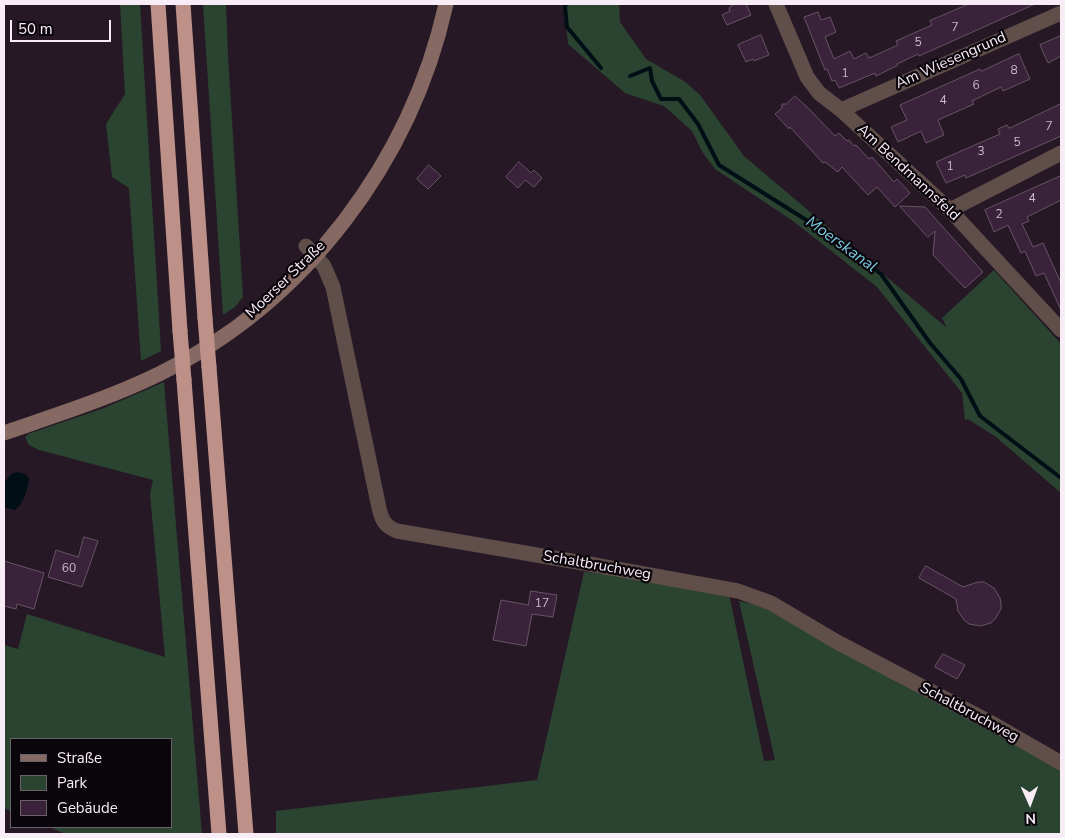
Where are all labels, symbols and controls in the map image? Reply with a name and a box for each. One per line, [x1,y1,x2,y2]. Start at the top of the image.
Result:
scale bar [12,10,114,42]
text: 50 m [18,19,53,39]
house number: 7 [951,21,959,35]
street label: Am Wiesengrund [893,29,1009,93]
house number: 5 [914,36,922,50]
house number: 8 [1010,64,1018,78]
house number: 1 [841,67,849,81]
house number: 6 [972,79,980,93]
house number: 4 [939,94,947,108]
house number: 7 [1045,120,1053,134]
street label: Am Bendmannsfeld [853,121,963,225]
house number: 5 [1013,136,1021,150]
house number: 3 [977,145,985,159]
house number: 1 [946,160,954,174]
house number: 4 [1028,192,1036,206]
house number: 2 [995,208,1003,222]
water label: Moerskanal [802,213,880,277]
street label: Moerser Straße [242,237,330,323]
street label: Schaltbruchweg [542,548,652,584]
house number: 60 [62,562,76,576]
house number: 17 [535,597,549,611]
street label: Schaltbruchweg [916,679,1022,747]
legend [10,738,172,828]
text: Straße [57,748,102,768]
text: Park [57,773,87,793]
north arrow [1005,778,1055,828]
text: Gebäude [57,798,118,818]
text: N [1025,809,1036,828]

